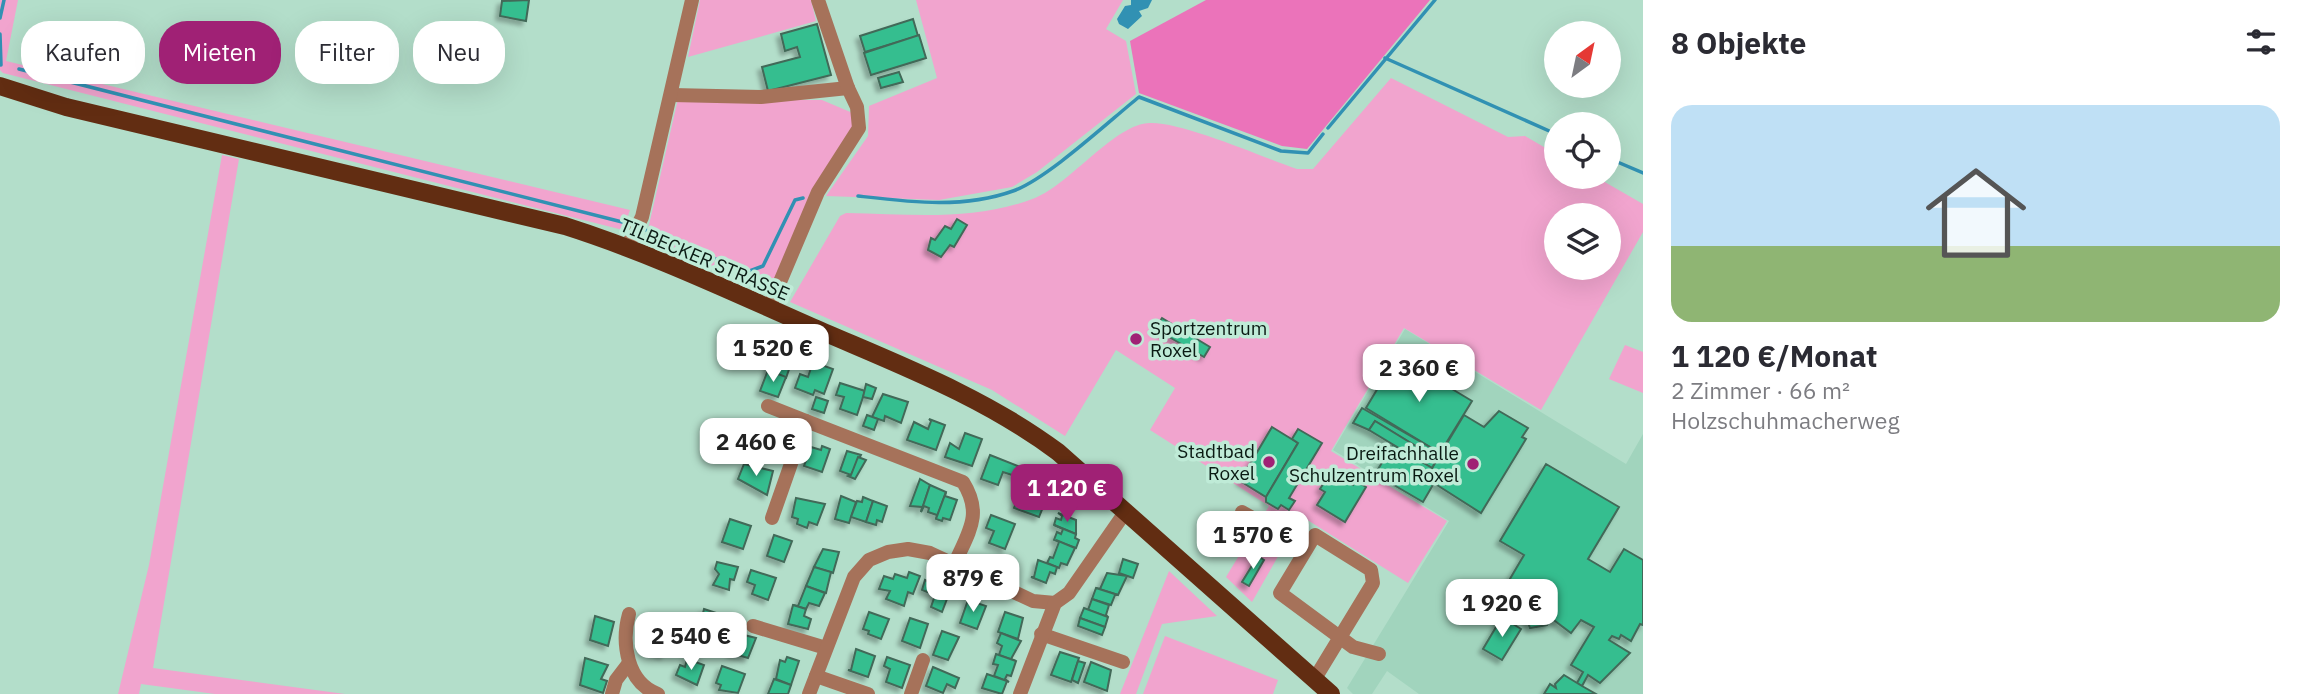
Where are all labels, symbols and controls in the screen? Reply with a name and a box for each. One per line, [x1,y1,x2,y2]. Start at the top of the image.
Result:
chip: Kaufen [21,21,145,84]
chip: Mieten [159,21,281,84]
chip: Filter [295,21,399,84]
chip: Neu [413,21,505,84]
north arrow [1544,21,1620,98]
map controls [1544,21,1621,280]
text: 8 Objekte [1671,23,1806,62]
icon: filters [2242,23,2280,61]
button: locate [1544,112,1621,189]
icon: home [1913,150,2039,276]
button: layers [1544,203,1621,280]
street label: TILBECKER STRASSE [617,212,793,306]
place label: Sportzentrum Roxel [1150,316,1267,362]
pin: 1 520 € [708,324,838,384]
marker: Sportzentrum Roxel [1128,331,1144,347]
text: 1 520 € [733,332,813,362]
text: 1 120 €/Monat [1671,336,1878,375]
pin: 2 360 € [1354,344,1484,404]
text: 2 360 € [1379,352,1459,382]
text: 2 Zimmer · 66 m² [1671,375,1850,405]
text: Holzschuhmacherweg [1671,405,1900,435]
pin: 2 460 € [691,419,821,478]
text: 2 460 € [716,426,796,456]
place label: Stadtbad Roxel [1177,439,1255,485]
place label: Dreifachhalle Schulzentrum Roxel [1289,441,1459,487]
marker: Stadtbad Roxel [1261,454,1277,470]
marker: Dreifachhalle Schulzentrum Roxel [1465,456,1481,472]
pin: 1 120 € [1002,464,1132,524]
text: 1 120 € [1027,472,1107,502]
pin: 1 570 € [1188,512,1318,571]
text: 1 570 € [1213,519,1293,549]
pin: 879 € [924,554,1022,614]
text: 879 € [942,562,1004,592]
pin: 1 920 € [1437,580,1567,639]
text: 1 920 € [1462,587,1542,617]
pin: 2 540 € [626,612,756,672]
text: 2 540 € [651,620,731,650]

